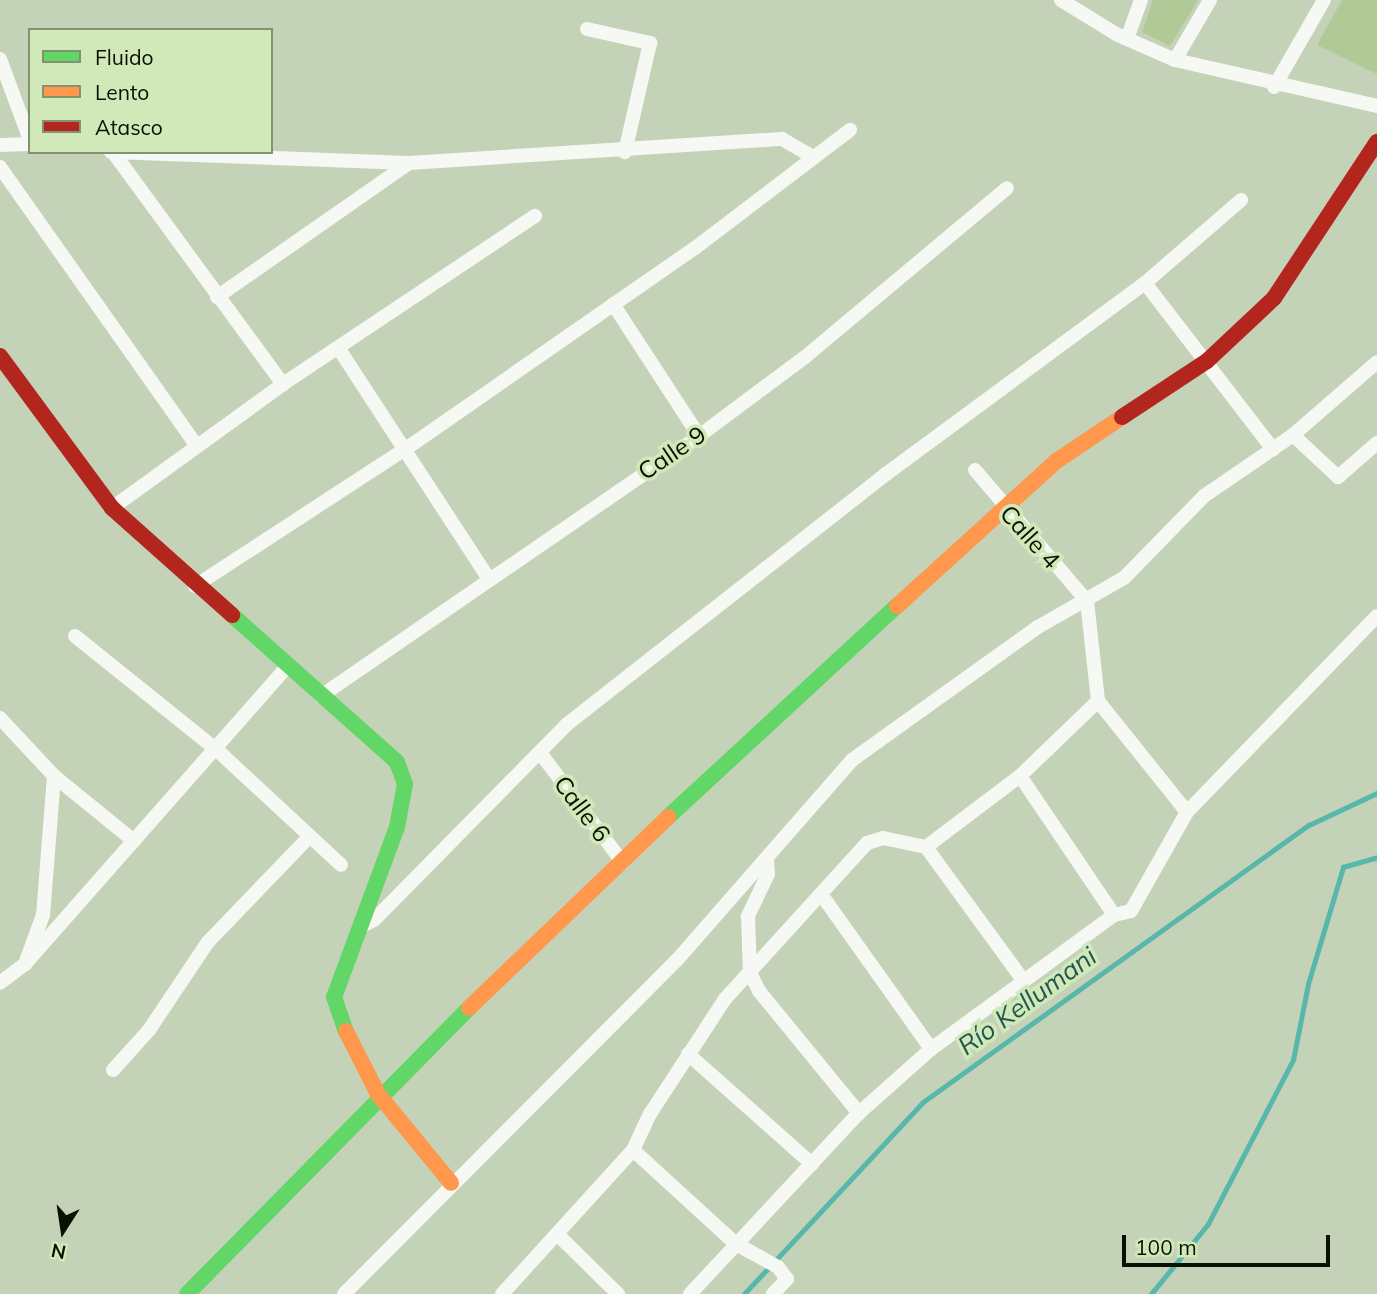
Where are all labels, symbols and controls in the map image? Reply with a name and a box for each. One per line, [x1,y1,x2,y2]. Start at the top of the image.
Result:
legend [28,28,273,154]
text: Fluido [95,44,154,70]
text: Lento [95,79,149,105]
text: Atasco [95,114,163,140]
street label: Calle 9 [633,420,711,486]
street label: Calle 4 [994,499,1066,575]
street label: Calle 6 [548,770,616,848]
water label: Río Kellumani [952,940,1102,1062]
north arrow [28,1196,98,1266]
scale bar [1125,1220,1333,1264]
text: 100 m [1135,1234,1197,1260]
text: N [49,1238,68,1265]

